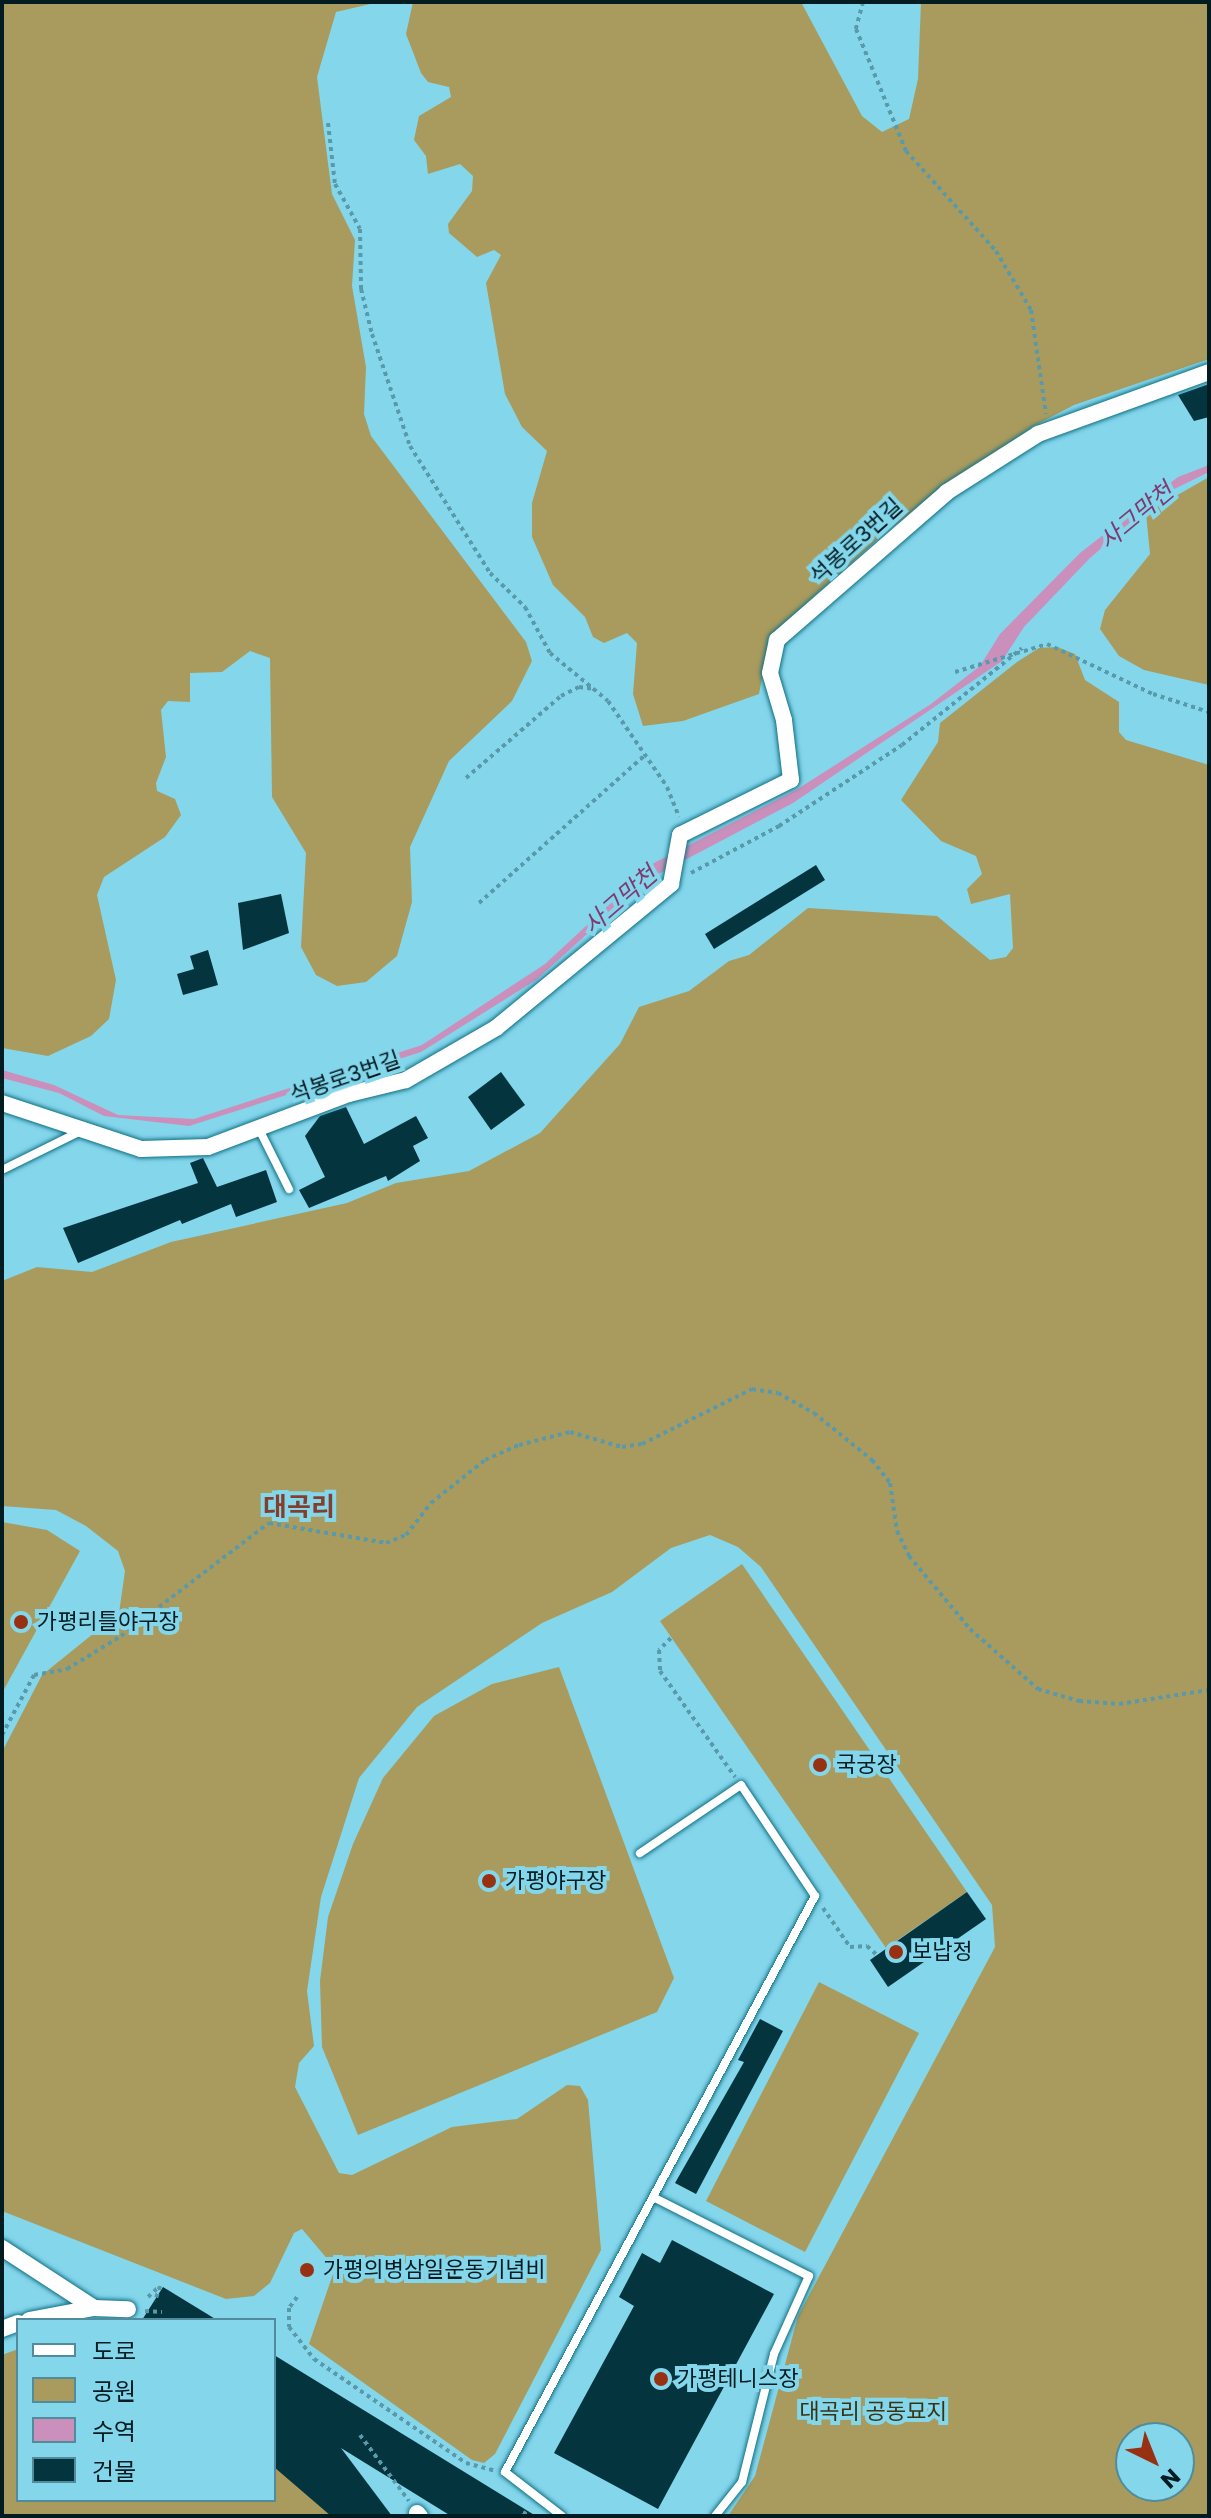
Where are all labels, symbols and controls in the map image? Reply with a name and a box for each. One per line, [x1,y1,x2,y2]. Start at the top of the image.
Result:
water label: 사그막천 [1093,477,1179,555]
street label: 석봉로3번길 [805,493,907,589]
water label: 사그막천 [577,860,663,940]
street label: 석봉로3번길 [287,1046,403,1108]
district label: 대곡리 [263,1492,335,1524]
place label: 가평리틀야구장 [37,1609,179,1635]
marker: 가평리틀야구장 [12,1613,30,1631]
place label: 국궁장 [836,1752,897,1778]
marker: 국궁장 [811,1756,829,1774]
place label: 가평야구장 [505,1868,606,1894]
marker: 가평야구장 [480,1872,498,1890]
place label: 보납정 [912,1939,973,1965]
marker: 보납정 [887,1943,905,1961]
place label: 가평의병삼일운동기념비 [323,2257,546,2283]
marker: 가평의병삼일운동기념비 [298,2261,316,2279]
legend [16,2318,276,2502]
text: 도로 [92,2335,136,2368]
place label: 가평테니스장 [677,2366,798,2392]
marker: 가평테니스장 [652,2370,670,2388]
text: 공원 [92,2375,136,2408]
park label: 대곡리 공동묘지 [799,2399,947,2425]
text: 수역 [92,2415,136,2448]
north arrow [1115,2422,1195,2502]
text: 건물 [92,2455,136,2488]
text: N [1154,2461,1187,2495]

